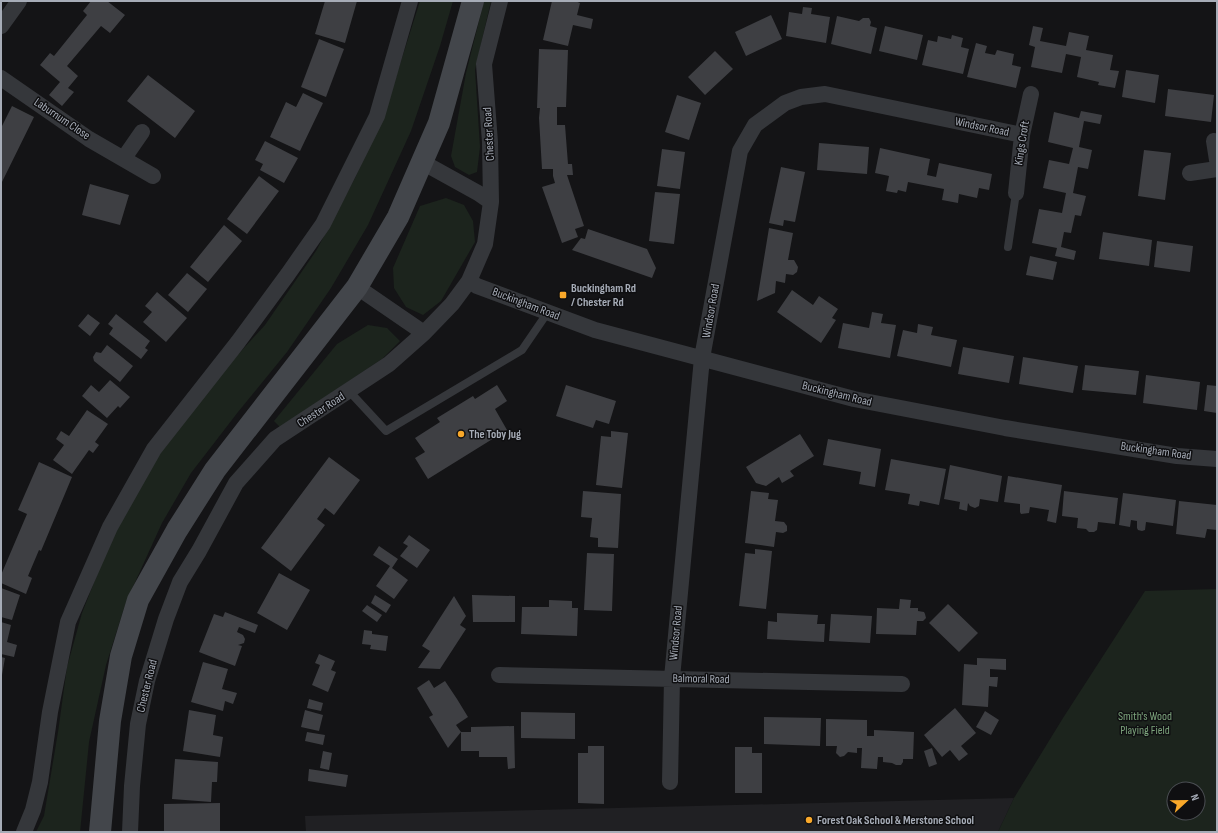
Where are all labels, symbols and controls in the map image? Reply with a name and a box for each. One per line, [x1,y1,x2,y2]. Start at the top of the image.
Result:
street label: Laburnum Close [31,95,93,143]
street label: Chester Road [480,107,498,161]
street label: Windsor Road [954,114,1010,140]
street label: Kings Croft [1011,119,1033,166]
place label: Buckingham Rd / Chester Rd [571,281,636,310]
street label: Windsor Road [699,283,723,339]
street label: Buckingham Road [490,284,562,324]
marker: Buckingham Rd / Chester Rd [558,290,568,300]
street label: Buckingham Road [801,378,873,410]
street label: Chester Road [294,389,348,431]
place label: The Toby Jug [469,427,521,442]
marker: The Toby Jug [456,429,466,439]
street label: Buckingham Road [1120,439,1192,463]
street label: Windsor Road [666,605,686,661]
street label: Chester Road [133,658,161,714]
street label: Balmoral Road [672,671,730,687]
park label: Smith's Wood Playing Field [1118,709,1172,738]
north arrow [1166,781,1206,821]
text: N [1188,792,1202,803]
place label: Forest Oak School & Merstone School [817,813,974,828]
marker: Forest Oak School & Merstone School [804,815,814,825]

